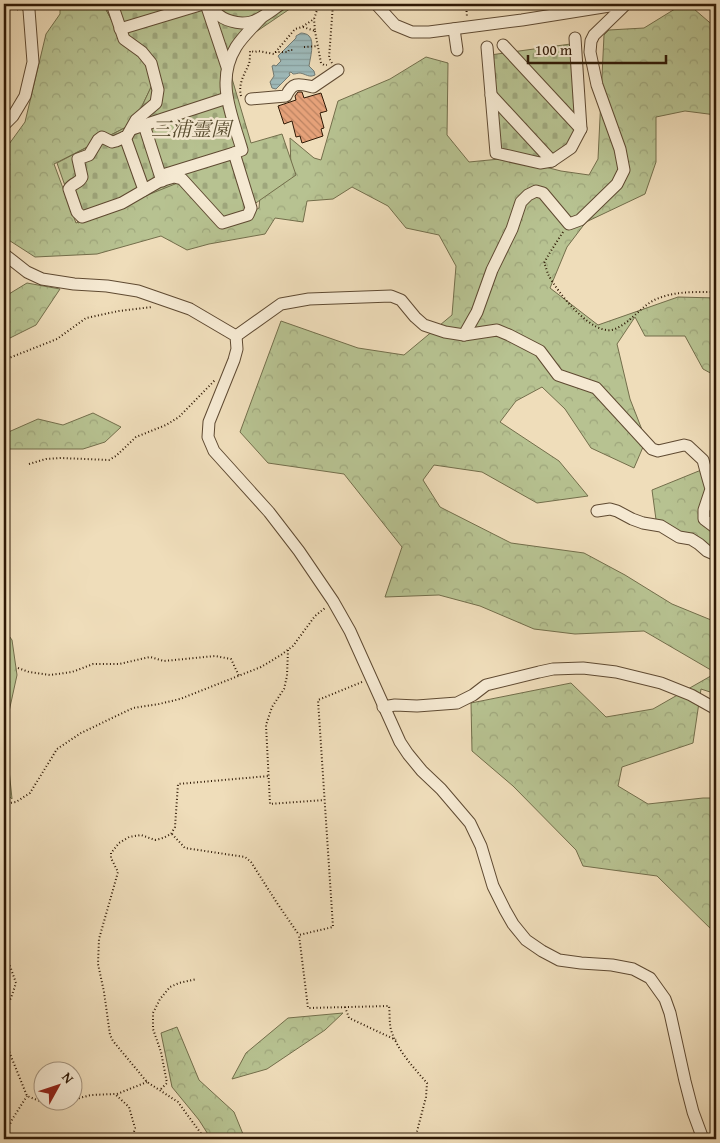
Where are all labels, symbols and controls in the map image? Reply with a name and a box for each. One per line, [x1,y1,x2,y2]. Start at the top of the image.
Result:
scale bar [528,32,665,64]
text: 100 m [535,39,573,60]
park label: 三浦霊園 [151,114,234,143]
north arrow [32,1060,82,1110]
text: N [57,1068,79,1088]

